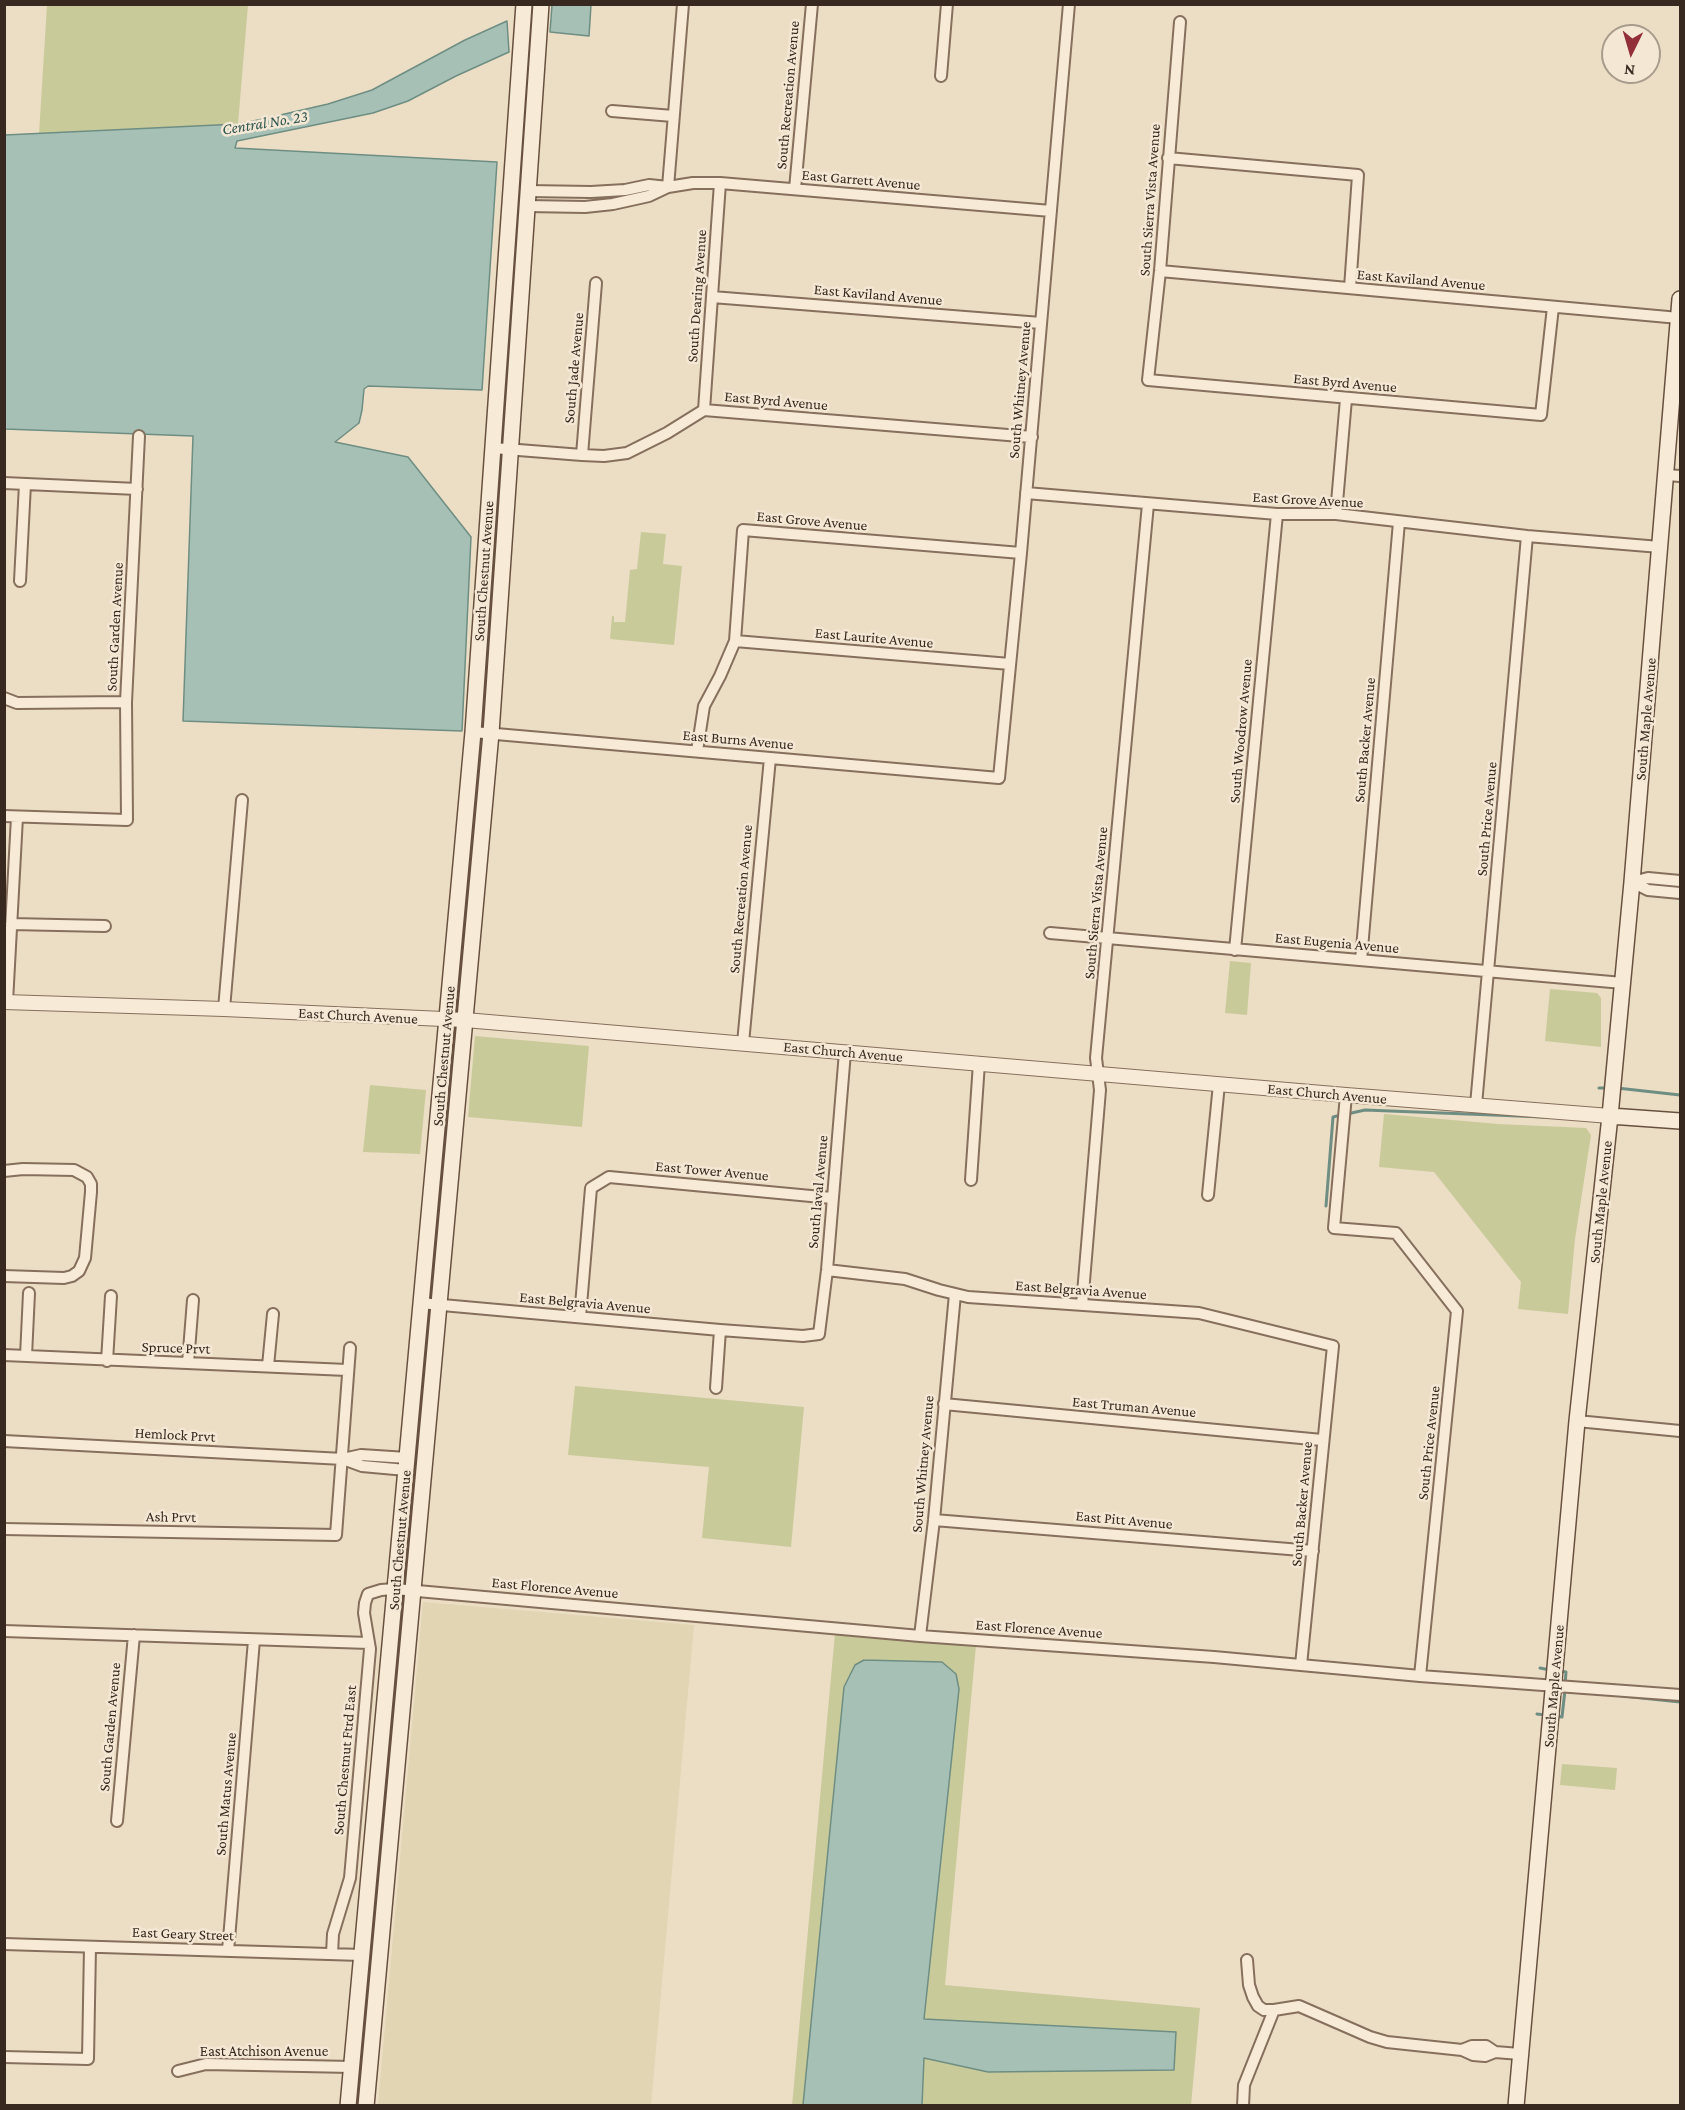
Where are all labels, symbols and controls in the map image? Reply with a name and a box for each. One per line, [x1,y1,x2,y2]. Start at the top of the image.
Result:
street label: South Recreation Avenue [773,20,803,170]
north arrow [1601,24,1661,84]
text: N [1623,61,1636,79]
water label: Central No. 23 [221,107,309,139]
street label: South Sierra Vista Avenue [1136,123,1164,277]
street label: East Garrett Avenue [801,166,921,194]
street label: South Dearing Avenue [683,229,711,363]
street label: East Kaviland Avenue [1356,265,1486,295]
street label: East Kaviland Avenue [813,280,943,310]
street label: South Jade Avenue [560,312,588,424]
street label: South Whitney Avenue [1005,321,1035,459]
street label: East Byrd Avenue [1293,370,1397,396]
street label: East Byrd Avenue [724,388,828,414]
street label: East Grove Avenue [1252,488,1364,512]
street label: South Chestnut Avenue [470,500,498,642]
street label: East Grove Avenue [756,507,868,535]
street label: South Garden Avenue [103,562,127,692]
street label: East Laurite Avenue [814,624,934,652]
street label: South Maple Avenue [1632,657,1660,781]
street label: South Woodrow Avenue [1226,658,1256,804]
street label: South Backer Avenue [1351,677,1379,803]
street label: East Burns Avenue [682,726,794,754]
street label: South Price Avenue [1473,761,1501,877]
street label: South Recreation Avenue [726,824,756,974]
street label: South Sierra Vista Avenue [1080,826,1112,980]
street label: East Eugenia Avenue [1274,929,1400,957]
street label: South Chestnut Avenue [429,985,459,1127]
street label: East Church Avenue [298,1004,418,1028]
street label: East Church Avenue [783,1038,903,1066]
street label: East Church Avenue [1267,1080,1387,1108]
street label: South laval Avenue [804,1135,832,1249]
street label: South Maple Avenue [1586,1140,1616,1264]
street label: East Tower Avenue [655,1157,769,1185]
street label: East Belgravia Avenue [1015,1276,1147,1304]
street label: East Belgravia Avenue [519,1288,651,1318]
street label: Spruce Prvt [141,1338,211,1358]
street label: South Price Avenue [1414,1385,1444,1501]
street label: East Truman Avenue [1071,1393,1197,1421]
street label: South Whitney Avenue [908,1395,938,1533]
street label: Hemlock Prvt [134,1424,216,1446]
street label: South Backer Avenue [1288,1441,1316,1567]
street label: South Chestnut Avenue [385,1469,415,1611]
street label: East Pitt Avenue [1075,1507,1173,1533]
street label: Ash Prvt [146,1508,196,1526]
street label: East Florence Avenue [491,1574,619,1602]
street label: East Florence Avenue [975,1616,1103,1642]
street label: South Maple Avenue [1540,1624,1568,1748]
street label: South Garden Avenue [95,1662,125,1792]
street label: South Chestnut Ftrd East [329,1684,361,1836]
street label: South Matus Avenue [212,1732,240,1856]
street label: East Geary Street [132,1923,234,1945]
street label: East Atchison Avenue [200,2042,328,2060]

